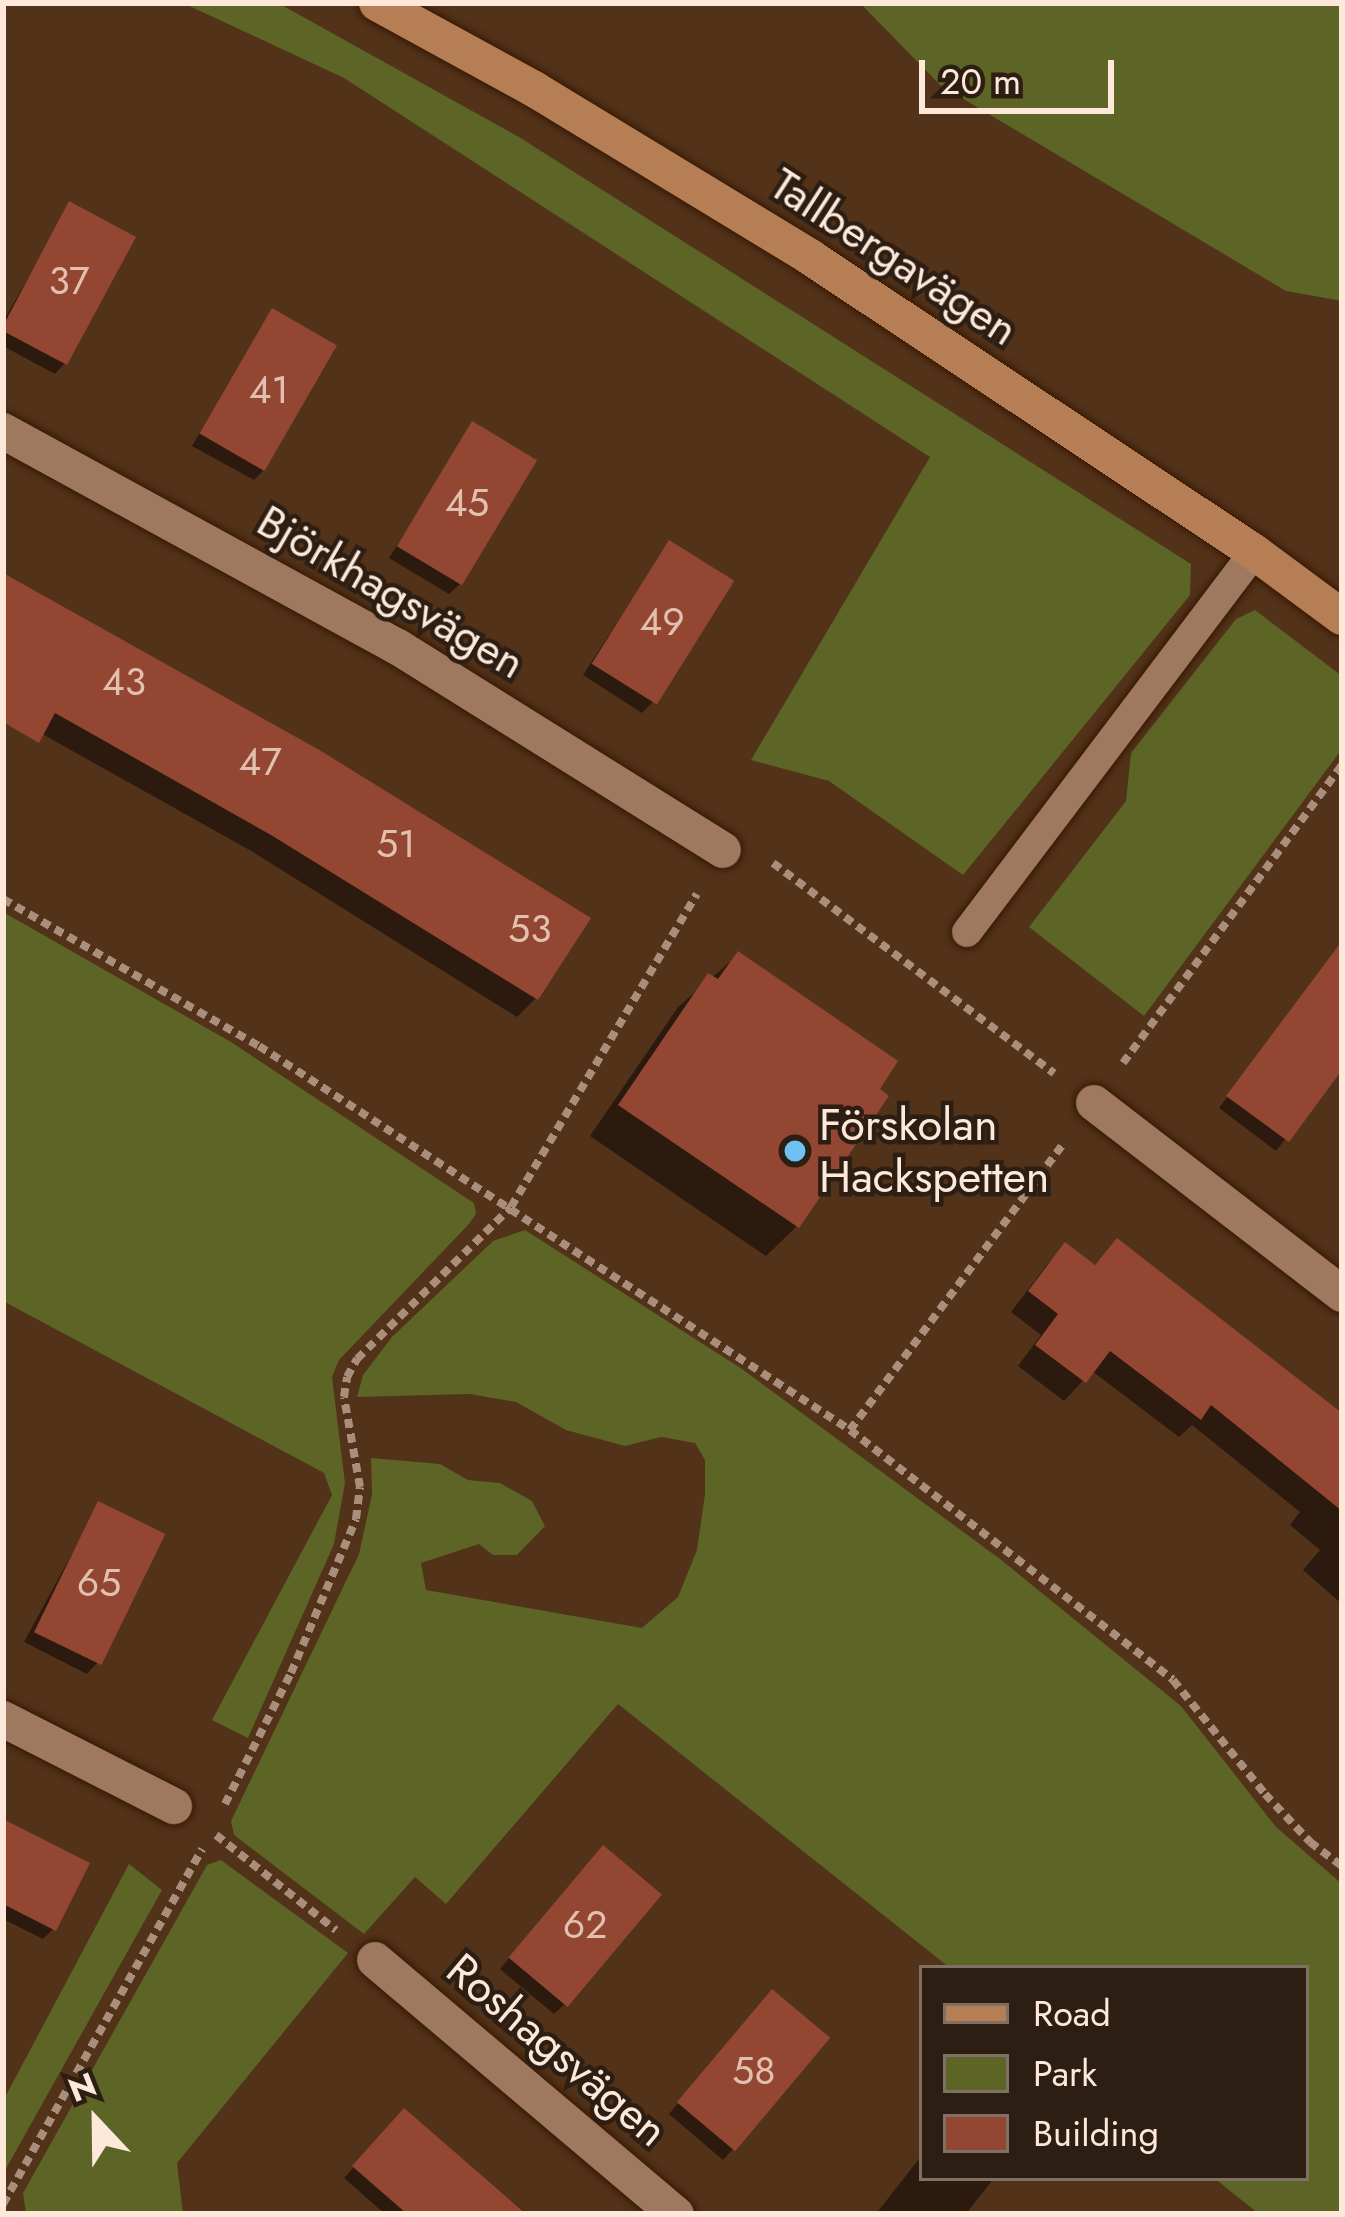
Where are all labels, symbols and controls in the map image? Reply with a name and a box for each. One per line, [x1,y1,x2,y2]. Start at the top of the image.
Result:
scale bar [925,36,1120,110]
text: 20 m [940,55,1021,107]
street label: Tallbergavägen [760,157,1028,357]
house number: 37 [48,258,90,304]
house number: 41 [249,367,289,413]
house number: 45 [445,480,489,526]
street label: Björkhagsvägen [248,494,534,690]
house number: 49 [639,599,685,645]
house number: 43 [102,659,146,705]
house number: 47 [238,739,282,785]
house number: 51 [376,821,416,867]
house number: 53 [508,906,552,952]
place label: Förskolan Hackspetten [819,1098,1049,1204]
marker: Förskolan Hackspetten [782,1138,808,1164]
house number: 65 [77,1560,121,1606]
house number: 62 [563,1902,607,1948]
street label: Roshagsvägen [436,1942,678,2158]
legend [919,1965,1309,2181]
text: Road [1033,1987,1111,2039]
text: Park [1033,2047,1097,2099]
house number: 58 [732,2048,776,2094]
text: N [61,2060,103,2114]
north arrow [36,2061,156,2181]
text: Building [1033,2107,1159,2159]

